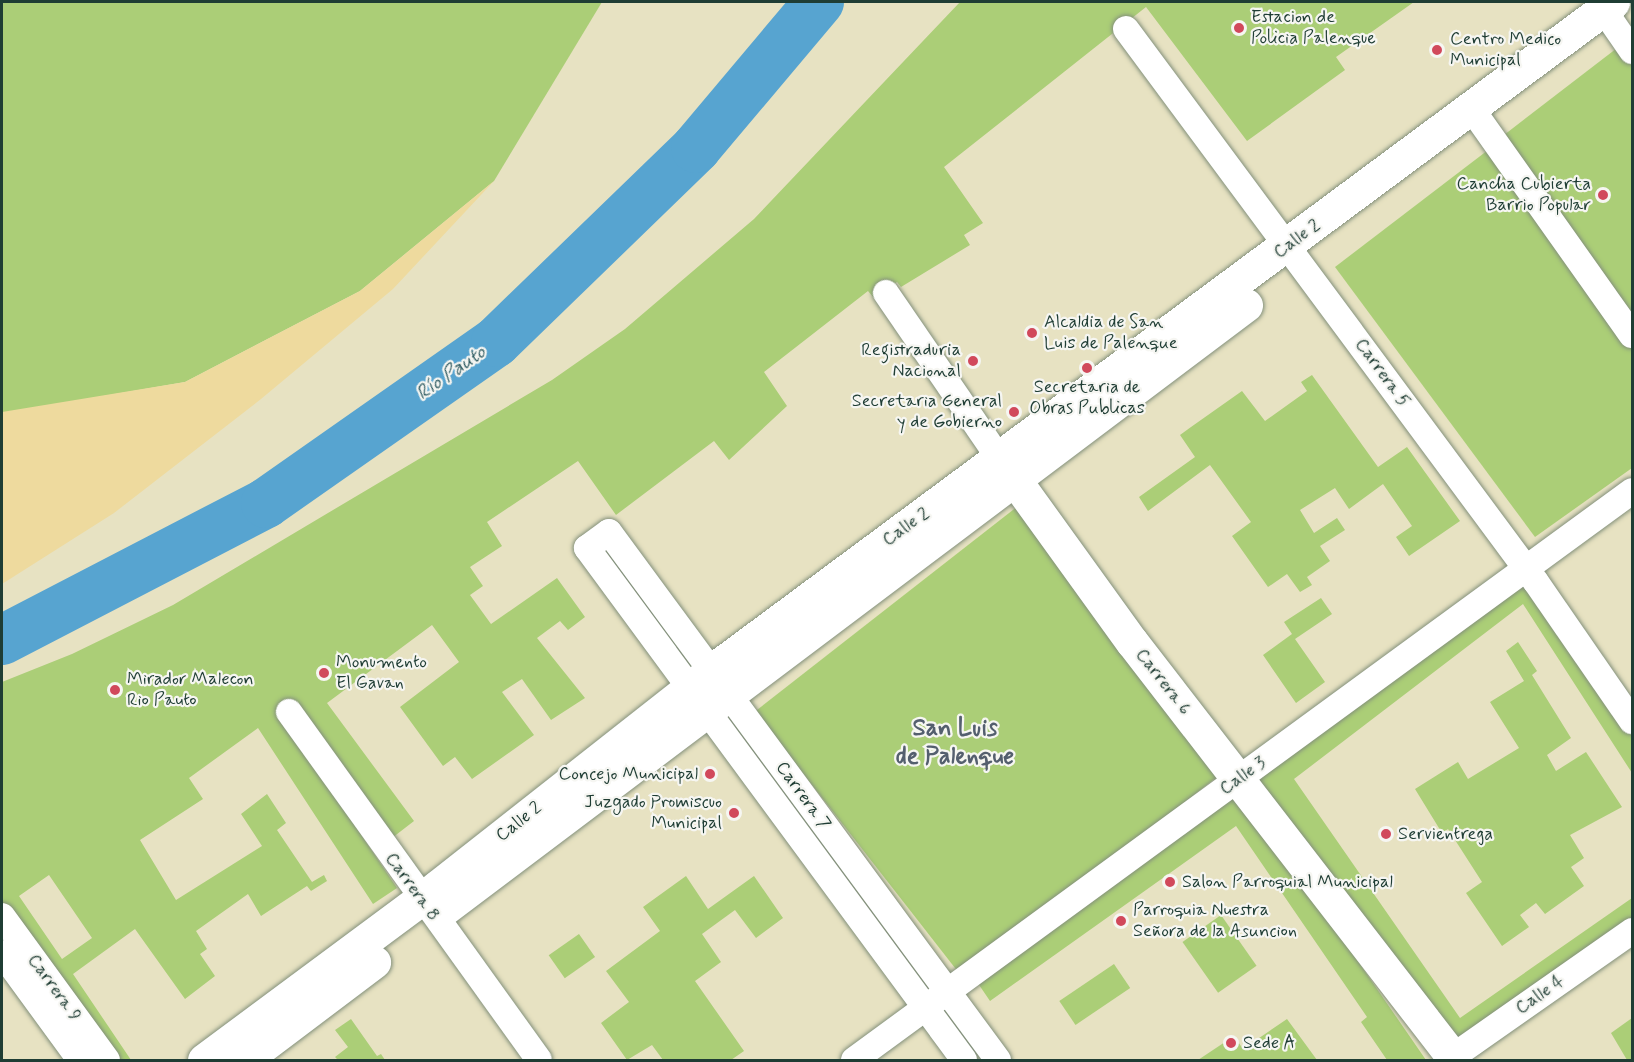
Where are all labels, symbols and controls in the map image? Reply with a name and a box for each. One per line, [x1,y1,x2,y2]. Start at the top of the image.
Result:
place label: Estacion de Policia Palenque [1251,7,1377,50]
marker: Estacion de Policia Palenque [1232,21,1246,35]
place label: Centro Medico Municipal [1450,29,1561,72]
marker: Centro Medico Municipal [1428,41,1446,59]
place label: Cancha Cubierta Barrio Popular [1455,174,1591,216]
marker: Cancha Cubierta Barrio Popular [1596,188,1610,202]
street label: Calle 2 [1270,215,1324,263]
place label: Alcaldia de San Luis de Palenque [1044,312,1177,354]
marker: Alcaldia de San Luis de Palenque [1025,326,1039,340]
street label: Carrera 5 [1350,334,1414,412]
place label: Registraduria Nacional [861,340,961,382]
water label: Río Pauto [414,342,488,404]
marker: Registraduria Nacional [966,354,980,368]
marker: Secretaria de Obras Publicas [1080,361,1094,375]
place label: Secretaria de Obras Publicas [1030,377,1144,420]
place label: Secretaria General y de Gobierno [850,391,1002,434]
marker: Secretaria General y de Gobierno [1007,405,1021,419]
street label: Calle 2 [878,503,934,551]
street label: Carrera 6 [1130,645,1196,719]
place label: Monumento El Gavan [336,652,427,694]
marker: Monumento El Gavan [317,666,331,680]
place label: Mirador Malecon Rio Pauto [127,669,253,712]
marker: Mirador Malecon Rio Pauto [108,683,122,697]
district label: San Luis de Palenque [891,715,1019,771]
street label: Calle 3 [1216,752,1270,800]
street label: Carrera 7 [771,757,835,835]
place label: Concejo Municipal [564,763,698,785]
marker: Concejo Municipal [703,767,717,781]
place label: Juzgado Promiscuo Municipal [584,792,722,834]
street label: Calle 2 [492,797,546,847]
marker: Juzgado Promiscuo Municipal [727,806,741,820]
place label: Servientrega [1398,823,1493,845]
marker: Servientrega [1379,827,1393,841]
street label: Carrera 8 [380,849,444,925]
place label: Salon Parroquial Municipal [1182,871,1386,893]
marker: Salon Parroquial Municipal [1163,875,1177,889]
place label: Parroquia Nuestra Señora de la Asuncion [1133,900,1295,942]
marker: Parroquia Nuestra Señora de la Asuncion [1114,914,1128,928]
street label: Carrera 9 [22,950,86,1026]
street label: Calle 4 [1512,971,1568,1019]
place label: Sede A [1243,1032,1296,1054]
marker: Sede A [1224,1036,1238,1050]

